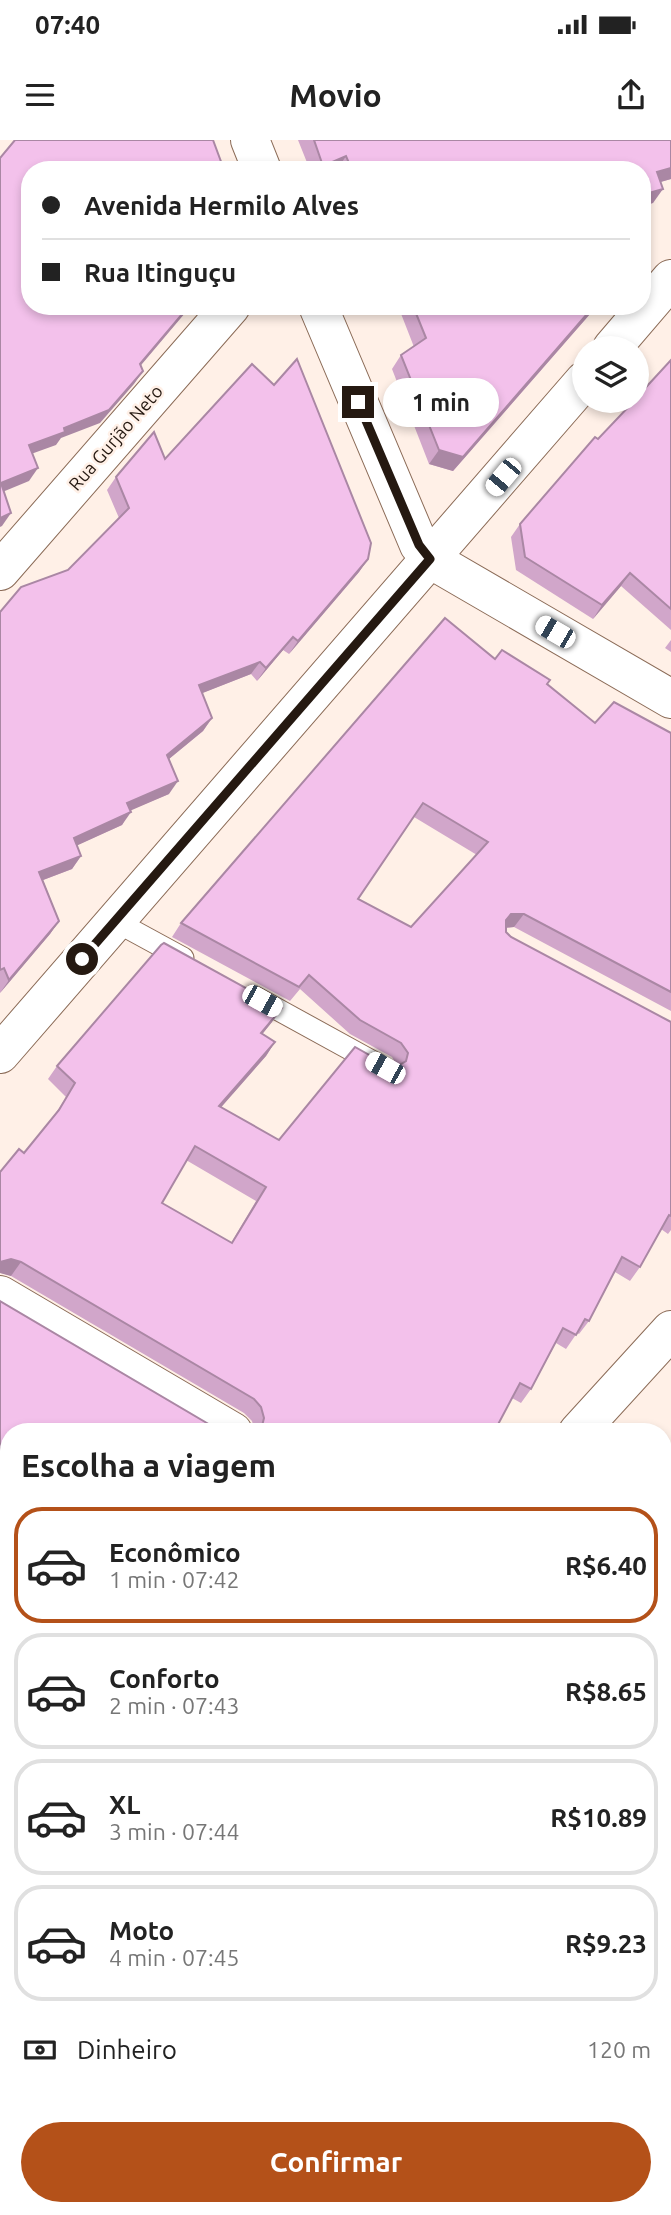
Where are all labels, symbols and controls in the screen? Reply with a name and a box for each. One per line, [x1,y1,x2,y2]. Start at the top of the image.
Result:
text: 07:40 [35,10,100,39]
icon: menu [21,76,59,114]
icon: share [612,76,650,114]
text: Movio [289,77,382,113]
text: Avenida Hermilo Alves [84,191,359,220]
text: Rua Itinguçu [84,258,236,287]
map controls [572,336,649,413]
button: layers [572,336,649,413]
callout: 1 min [382,378,498,426]
street label: Rua Gurjão Neto [64,381,166,494]
route end [342,386,374,418]
text: 1 min [412,390,470,415]
car [482,454,525,500]
car [532,612,579,652]
route start [66,943,98,975]
car [239,982,286,1020]
car [362,1049,409,1087]
text: Escolha a viagem [21,1447,276,1483]
icon: car [25,1534,88,1597]
text: Econômico [109,1538,241,1567]
text: R$6.40 [565,1551,647,1580]
text: 1 min · 07:42 [109,1567,240,1592]
icon: car [25,1660,88,1723]
text: Conforto [109,1664,220,1693]
text: R$8.65 [565,1677,647,1706]
text: 2 min · 07:43 [109,1693,240,1718]
icon: car [25,1786,88,1849]
text: XL [109,1790,140,1819]
text: R$10.89 [550,1803,647,1832]
text: 3 min · 07:44 [109,1819,240,1844]
icon: car [25,1912,88,1975]
text: Moto [109,1916,174,1945]
text: R$9.23 [565,1929,647,1958]
text: 4 min · 07:45 [109,1945,240,1970]
icon: cash [21,2031,59,2069]
text: Dinheiro [77,2035,177,2064]
text: 120 m [587,2037,651,2062]
button: Confirmar [21,2122,651,2202]

